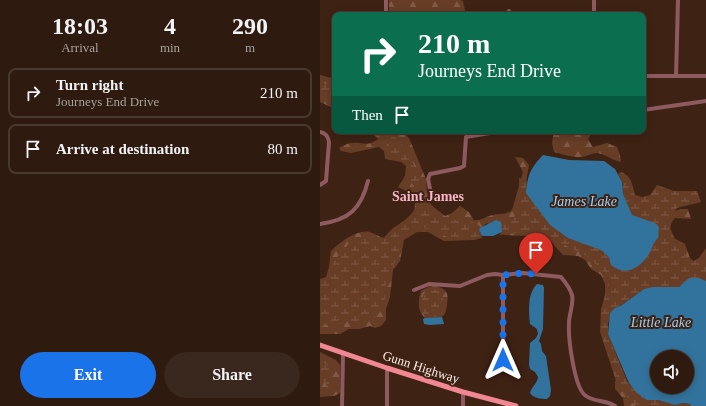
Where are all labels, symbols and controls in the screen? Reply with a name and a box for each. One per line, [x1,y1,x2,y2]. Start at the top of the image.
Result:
text: 18:03 [52,13,108,39]
text: 4 [164,13,176,39]
text: 290 [232,13,268,39]
icon: right [352,28,404,80]
text: 210 m [418,28,490,59]
text: Arrival [61,40,99,55]
text: min [160,40,180,55]
text: m [245,40,255,55]
text: Journeys End Drive [418,61,561,81]
text: Turn right [56,77,123,93]
icon: right [22,82,44,104]
text: 210 m [260,85,298,101]
text: Journeys End Drive [56,94,159,109]
icon: arrive [391,104,413,126]
text: Then [352,107,383,123]
icon: arrive [22,138,44,160]
text: Arrive at destination [56,141,189,157]
text: 80 m [268,141,298,157]
district label: Saint James [392,189,465,204]
water label: James Lake [551,194,617,209]
pin [519,233,553,274]
icon: arrive [525,239,547,261]
water label: Little Lake [630,315,691,330]
position arrow [482,339,524,381]
street label: Gunn Highway [381,348,462,387]
map controls [650,350,694,394]
button: sound [650,350,694,394]
button: Exit [20,352,156,398]
button: Share [164,352,300,398]

